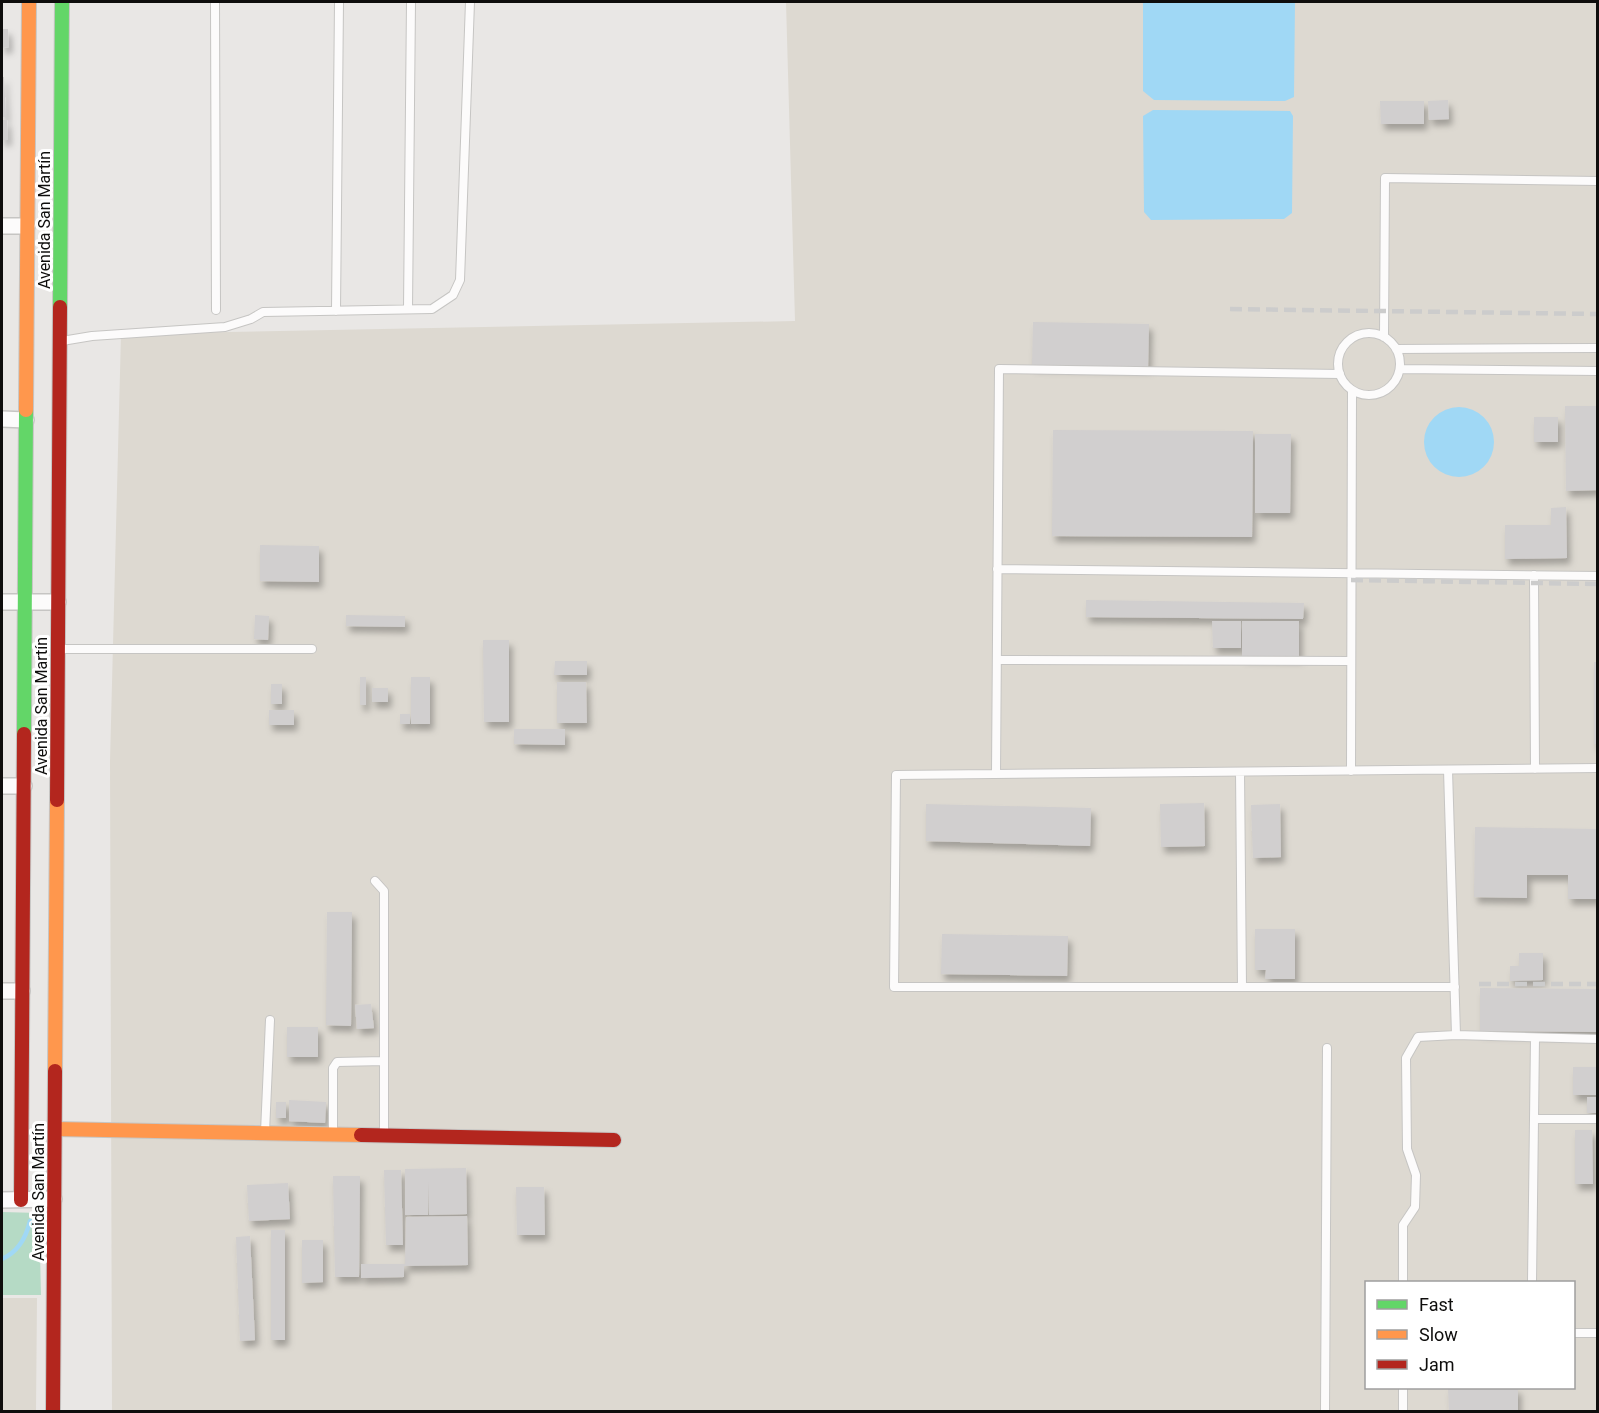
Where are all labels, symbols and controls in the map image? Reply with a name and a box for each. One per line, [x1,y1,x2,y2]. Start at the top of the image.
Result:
street label: Avenida San Martín [35,151,54,289]
street label: Avenida San Martín [32,637,51,775]
street label: Avenida San Martín [29,1123,48,1261]
legend [1365,1281,1575,1389]
text: Fast [1419,1294,1454,1315]
text: Slow [1419,1324,1458,1345]
text: Jam [1419,1354,1455,1375]

